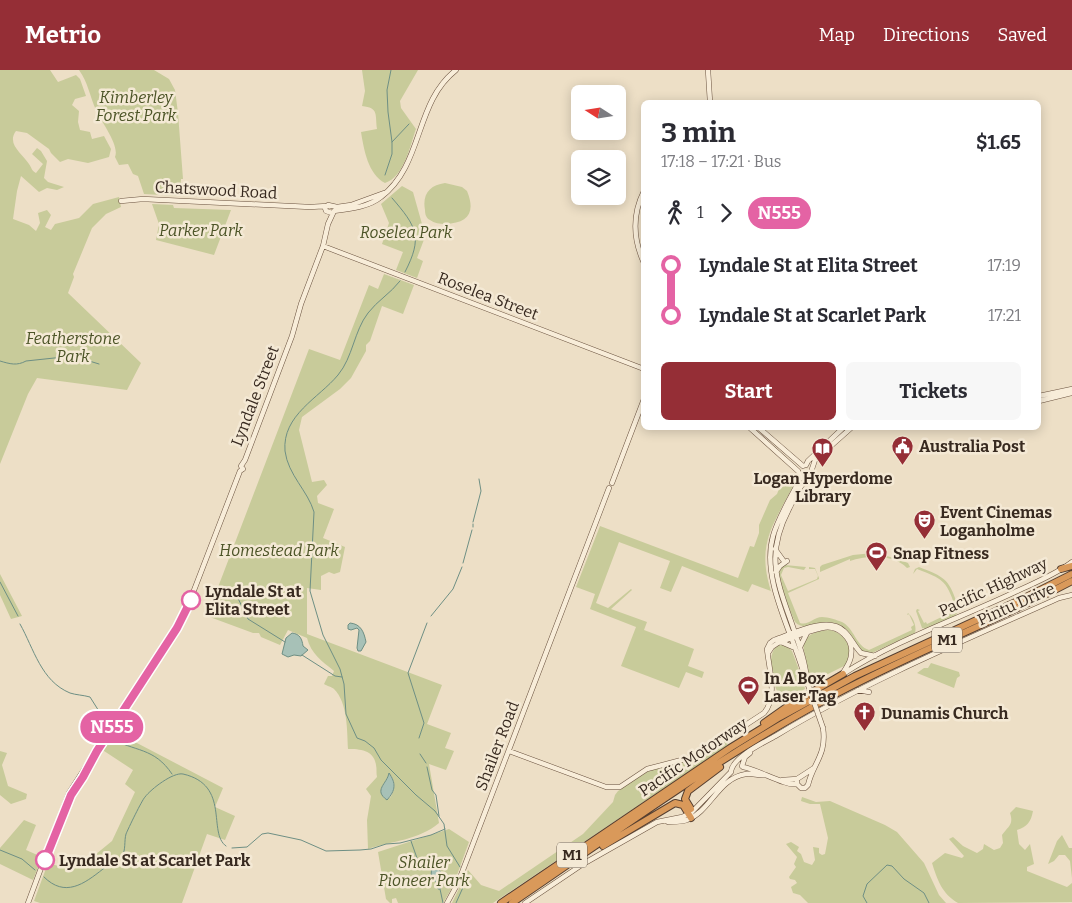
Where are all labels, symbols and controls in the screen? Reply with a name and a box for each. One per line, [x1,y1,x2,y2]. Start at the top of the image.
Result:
text: Metrio [25,21,101,49]
text: Map [819,24,855,46]
text: Directions [883,24,970,46]
text: Saved [998,24,1047,46]
north arrow [571,85,626,140]
map controls [571,85,626,205]
park label: Kimberley Forest Park [96,88,177,125]
text: 3 min [661,116,736,149]
text: $1.65 [976,131,1021,154]
button: layers [571,150,626,205]
text: 17:18 – 17:21 · Bus [661,152,782,171]
street label: Chatswood Road [154,177,278,203]
icon: walk [661,199,689,227]
icon: forward [712,199,740,227]
text: N555 [758,202,801,224]
text: 1 [697,203,704,222]
park label: Parker Park [159,221,243,240]
park label: Roselea Park [360,223,453,242]
text: Lyndale St at Elita Street [699,254,918,277]
text: 17:19 [987,256,1021,275]
street label: Roselea Street [435,268,541,324]
text: Lyndale St at Scarlet Park [699,304,926,327]
text: 17:21 [988,306,1021,325]
park label: Featherstone Park [26,329,120,366]
street label: Lyndale Street [227,343,283,449]
button: Start [661,362,836,420]
button: Tickets [846,362,1021,420]
public building icon: Australia Post [891,434,915,465]
library icon: Logan Hyperdome Library [811,437,835,468]
place label: Australia Post [919,437,1026,456]
place label: Logan Hyperdome Library [754,469,893,506]
place label: Event Cinemas Loganholme [940,503,1052,540]
theatre icon: Event Cinemas Loganholme [912,509,936,540]
park label: Homestead Park [219,541,339,560]
sports icon: Snap Fitness [865,541,889,572]
place label: Snap Fitness [893,544,989,563]
street label: Pacific Highway [936,553,1051,620]
street label: Pintu Drive [974,579,1058,629]
place label: Lyndale St at Elita Street [205,582,302,619]
marker: Lyndale St at Elita Street [181,590,201,610]
road number: M1 [932,628,962,652]
place label: In A Box Laser Tag [764,669,836,706]
sports icon: In A Box Laser Tag [736,675,760,706]
street label: Shailer Road [471,698,523,793]
church icon: Dunamis Church [853,701,877,732]
place label: Dunamis Church [881,704,1008,723]
line badge: N555 [77,711,147,743]
street label: Pacific Motorway [635,713,751,800]
text: N555 [90,716,134,738]
road number: M1 [557,842,587,868]
marker: Lyndale St at Scarlet Park [35,850,55,870]
place label: Lyndale St at Scarlet Park [59,851,251,870]
park label: Shailer Pioneer Park [378,853,470,890]

